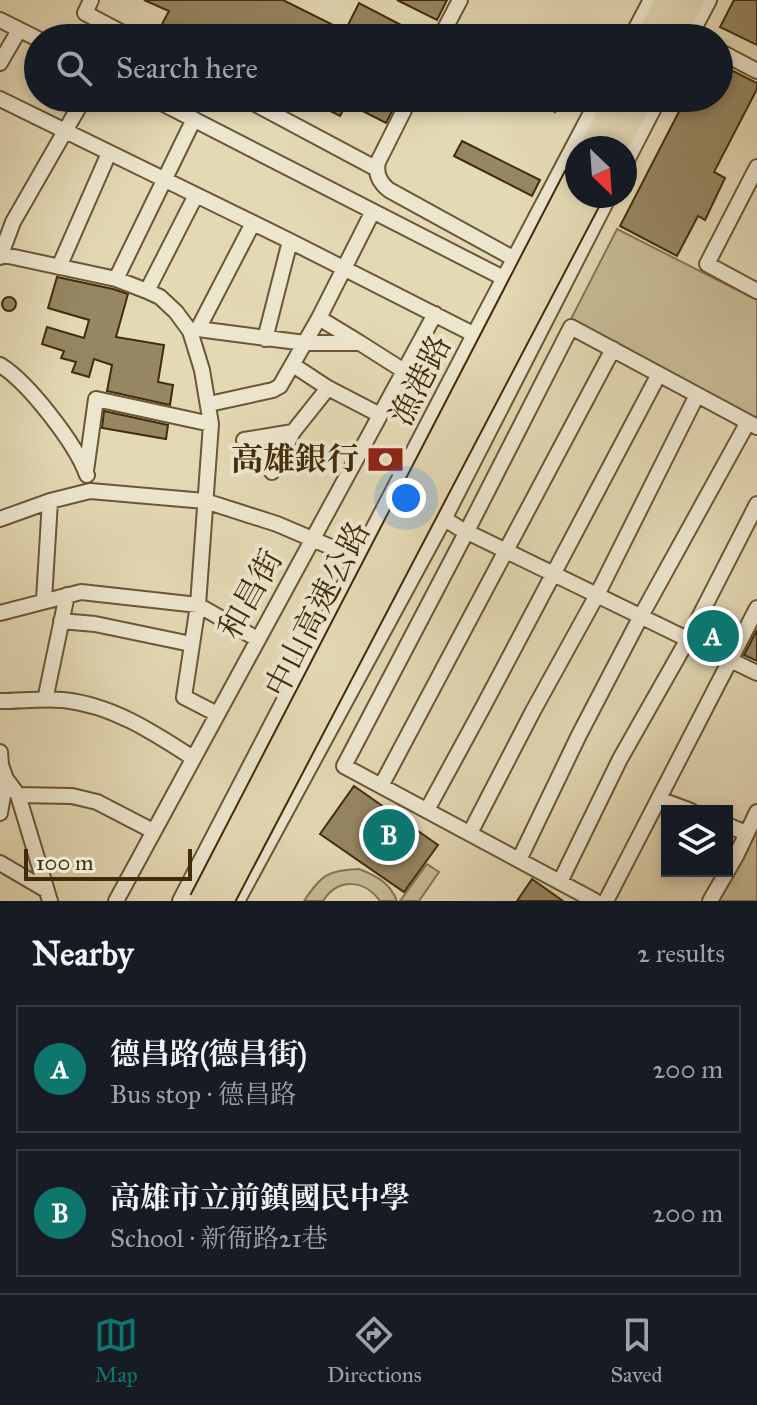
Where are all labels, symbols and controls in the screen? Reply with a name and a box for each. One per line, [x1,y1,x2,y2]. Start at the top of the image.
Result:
search box [24,24,733,112]
icon: search [52,46,96,90]
text: Search here [116,50,258,86]
north arrow [565,136,637,208]
street label: 漁港路 [381,329,460,432]
place label: 高雄銀行 [231,440,359,479]
bank icon: 高雄銀行 [366,440,404,478]
your location [386,478,426,518]
street label: 中山高速公路 [256,515,378,704]
street label: 和昌街 [210,543,291,646]
pin: A [687,606,739,666]
pin: B [363,805,415,865]
map controls [661,805,733,877]
button: layers [661,805,733,877]
scale bar [24,845,192,881]
text: 100 m [36,849,93,876]
text: Nearby [32,933,134,974]
text: 2 results [637,937,725,969]
text: 德昌路(德昌街) [110,1036,307,1072]
text: A [51,1053,69,1085]
text: 200 m [652,1053,723,1085]
text: Bus stop · 德昌路 [110,1078,296,1110]
text: 高雄市立前鎮國民中學 [110,1180,410,1216]
text: B [51,1197,69,1229]
text: 200 m [652,1197,723,1229]
text: School · 新衙路21巷 [110,1222,328,1254]
tab: Map [94,1313,138,1388]
tab: Directions [327,1313,422,1388]
tab: Saved [610,1313,663,1388]

